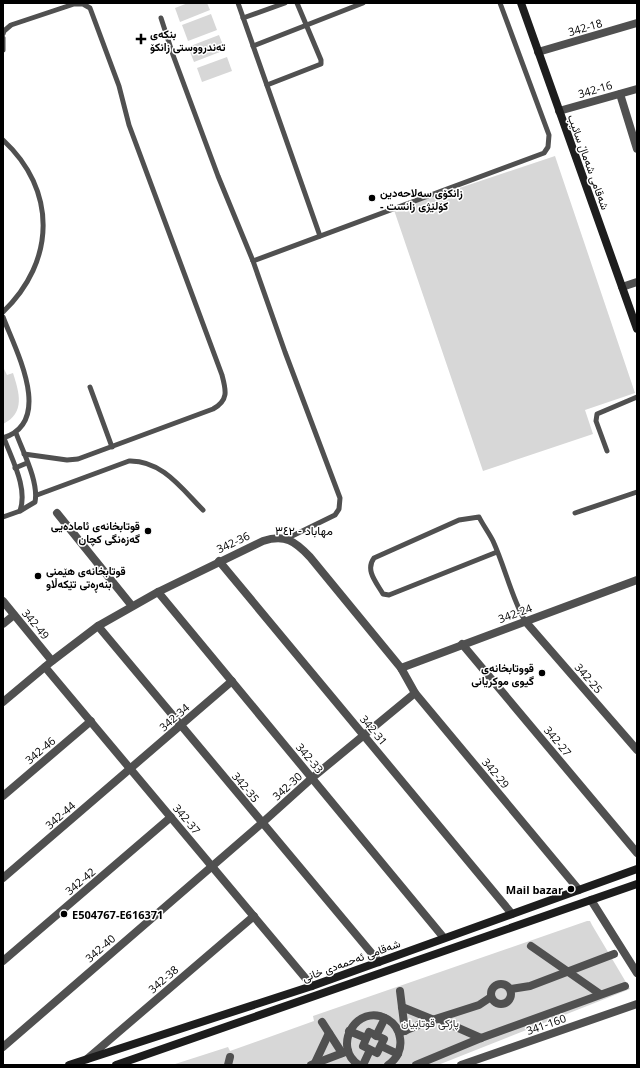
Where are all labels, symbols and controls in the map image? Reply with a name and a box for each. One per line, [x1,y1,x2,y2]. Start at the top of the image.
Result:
street label: 342-18 [566,15,604,39]
place label: بنکەی تەندرووستی زانکۆ [150,26,226,54]
marker: بنکەی تەندرووستی زانکۆ [135,33,147,45]
street label: 342-16 [576,77,614,101]
street label: شەقامی شەماڵ سائیب [565,112,613,212]
place label: زانکۆی سەلاحەدین - کۆلێژی زانست [380,185,463,213]
marker: زانکۆی سەلاحەدین - کۆلێژی زانست [367,193,377,203]
place label: قوتابخانەی ئامادەیی گەزەنگی کچان [51,518,140,547]
district label: مهاباد - ٣٤٢ [275,522,333,539]
marker: قوتابخانەی ئامادەیی گەزەنگی کچان [143,526,153,536]
street label: 342-36 [214,528,252,556]
place label: قوتابخانەی هێمنی بنەڕەتی تێکەڵاو [46,563,126,593]
marker: قوتابخانەی هێمنی بنەڕەتی تێکەڵاو [33,571,43,581]
street label: 342-24 [496,600,535,626]
street label: 342-49 [19,606,53,642]
place label: قووتابخانەی گيوی موكريانی [471,660,534,688]
street label: 342-25 [572,660,606,696]
marker: قووتابخانەی گيوی موكريانی [537,668,547,678]
street label: 342-34 [156,699,193,734]
street label: 342-31 [357,712,391,748]
street label: 342-27 [541,723,575,759]
street label: 342-46 [22,733,58,767]
street label: 342-33 [293,740,327,776]
street label: 342-29 [479,755,513,791]
street label: 342-35 [229,769,263,805]
street label: 342-30 [269,769,305,803]
street label: 342-44 [42,797,79,832]
street label: 342-37 [170,801,204,837]
street label: 342-42 [62,864,98,898]
place label: Mail bazar [506,882,563,897]
marker: Mail bazar [566,884,576,894]
place label: E504767-E616371 [72,907,163,922]
marker: E504767-E616371 [59,909,69,919]
street label: 342-40 [82,931,118,965]
street label: شەقامی ئەحمەدی خانی [300,935,402,985]
street label: 342-38 [145,962,181,996]
street label: 341-160 [524,1010,568,1038]
park label: پارکی قوتابیان [401,1015,459,1031]

